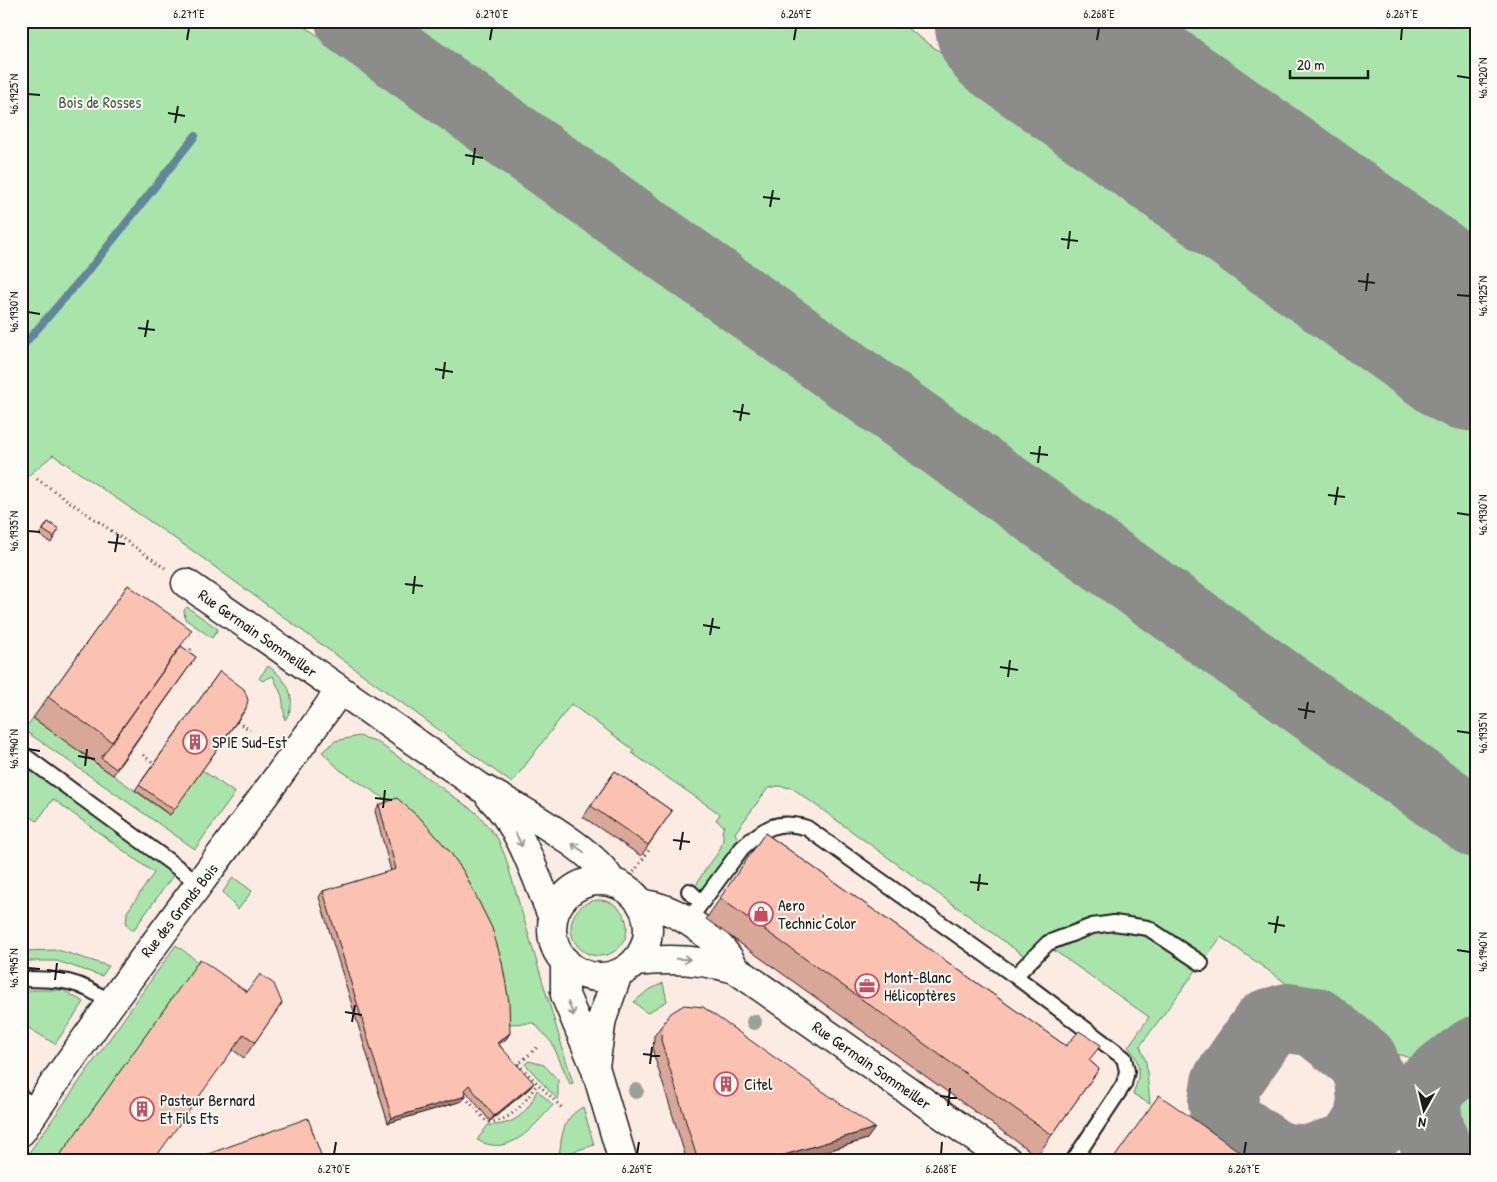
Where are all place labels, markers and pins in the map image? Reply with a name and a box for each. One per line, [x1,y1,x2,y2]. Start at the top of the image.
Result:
building icon: SPIE Sud-Est [182,729,208,755]
place label: SPIE Sud-Est [212,731,287,753]
place label: Aero Technic'Color [778,894,857,934]
shop icon: Aero Technic'Color [748,901,774,927]
place label: Mont-Blanc Hélicoptères [884,966,956,1006]
office icon: Mont-Blanc Hélicoptères [854,973,880,999]
building icon: Citel [713,1071,739,1097]
place label: Citel [744,1073,773,1095]
place label: Pasteur Bernard Et Fils Ets [160,1089,255,1129]
building icon: Pasteur Bernard Et Fils Ets [129,1096,155,1122]

